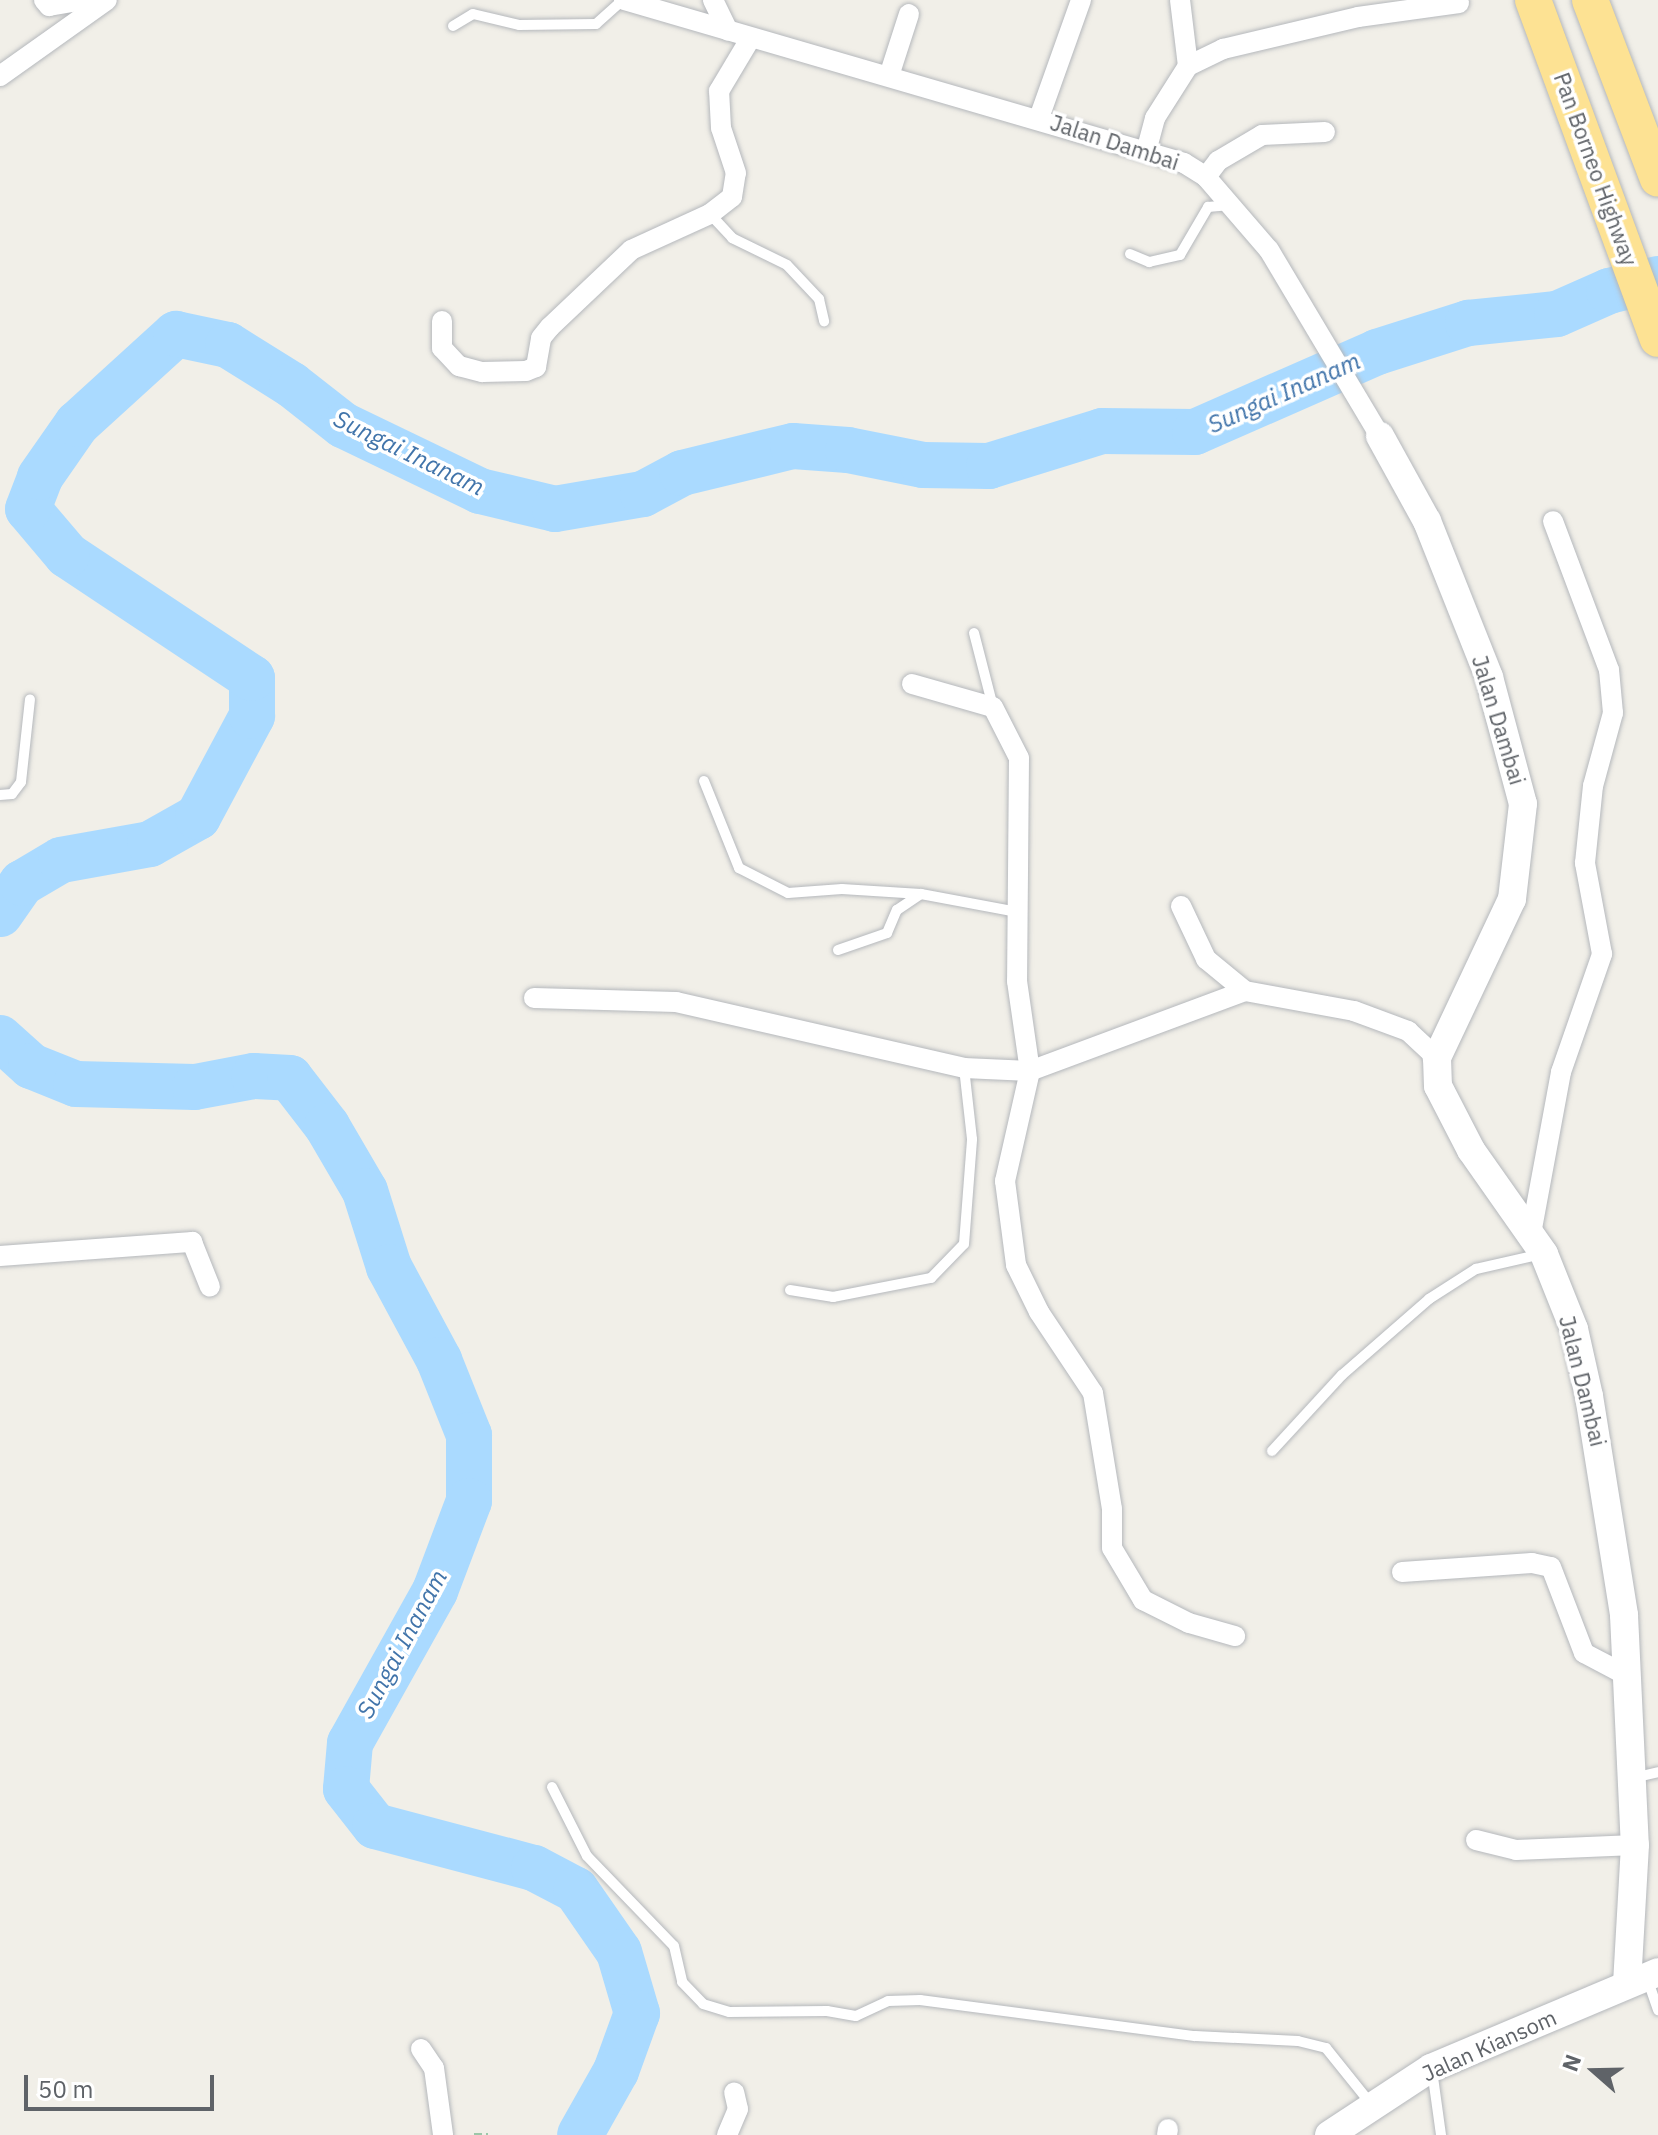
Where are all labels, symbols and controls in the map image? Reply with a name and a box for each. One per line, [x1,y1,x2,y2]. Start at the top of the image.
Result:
street label: Pan Borneo Highway [1549,69,1643,269]
street label: Jalan Dambai [1047,109,1183,175]
water label: Sungai Inanam [1203,347,1365,439]
water label: Sungai Inanam [329,404,489,502]
street label: Jalan Dambai [1467,652,1531,788]
street label: Jalan Dambai [1554,1313,1612,1449]
water label: Sungai Inanam [351,1565,453,1723]
street label: Jalan Kiansom [1418,2004,1560,2086]
north arrow [1554,2031,1634,2111]
text: N [1555,2050,1587,2075]
scale bar [28,2059,218,2109]
text: 50 m [38,2073,93,2105]

